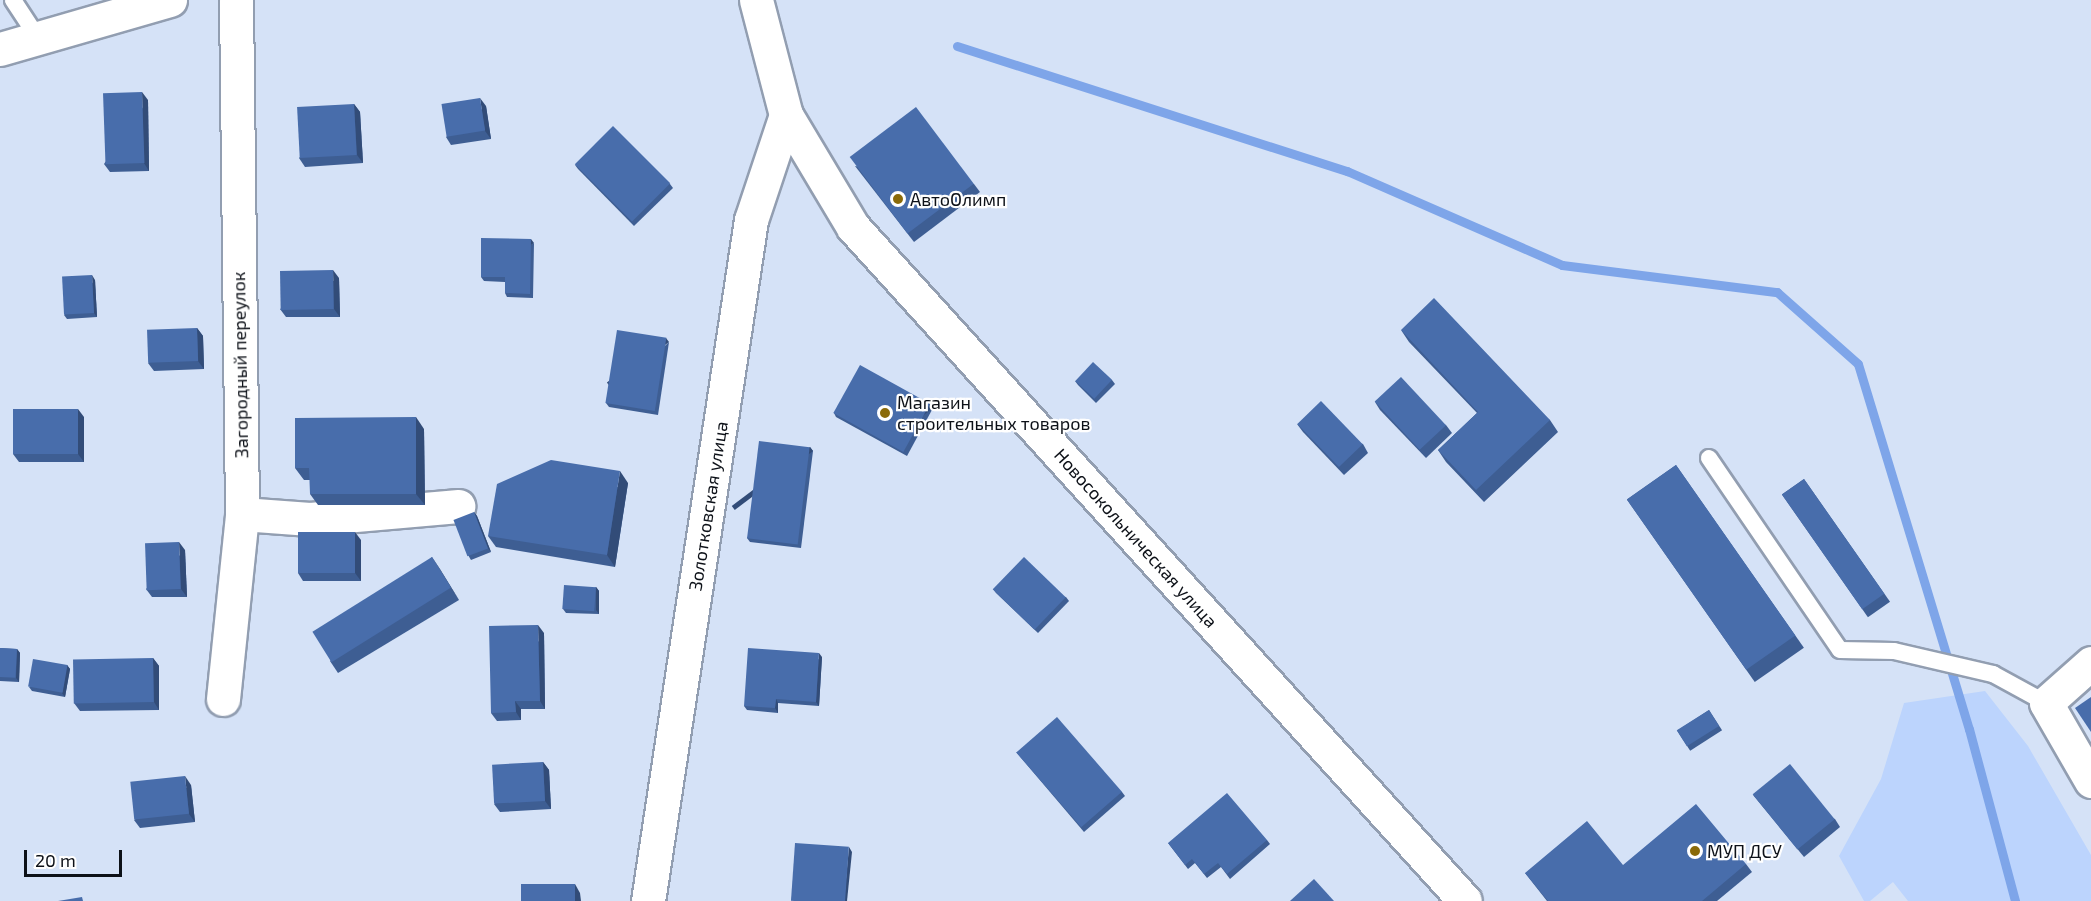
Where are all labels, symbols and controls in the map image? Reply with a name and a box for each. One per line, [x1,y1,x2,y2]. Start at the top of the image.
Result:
place label: АвтоОлимп [910,188,1006,210]
marker: АвтоОлимп [891,192,905,206]
street label: Загородный переулок [228,272,252,458]
place label: Магазин строительных товаров [897,392,1090,434]
marker: Магазин строительных товаров [878,406,892,420]
street label: Золотковская улица [684,420,732,592]
street label: Новосокольническая улица [1050,444,1222,632]
scale bar [27,838,124,876]
place label: МУП ДСУ [1707,840,1782,862]
marker: МУП ДСУ [1688,844,1702,858]
text: 20 m [35,849,76,871]

